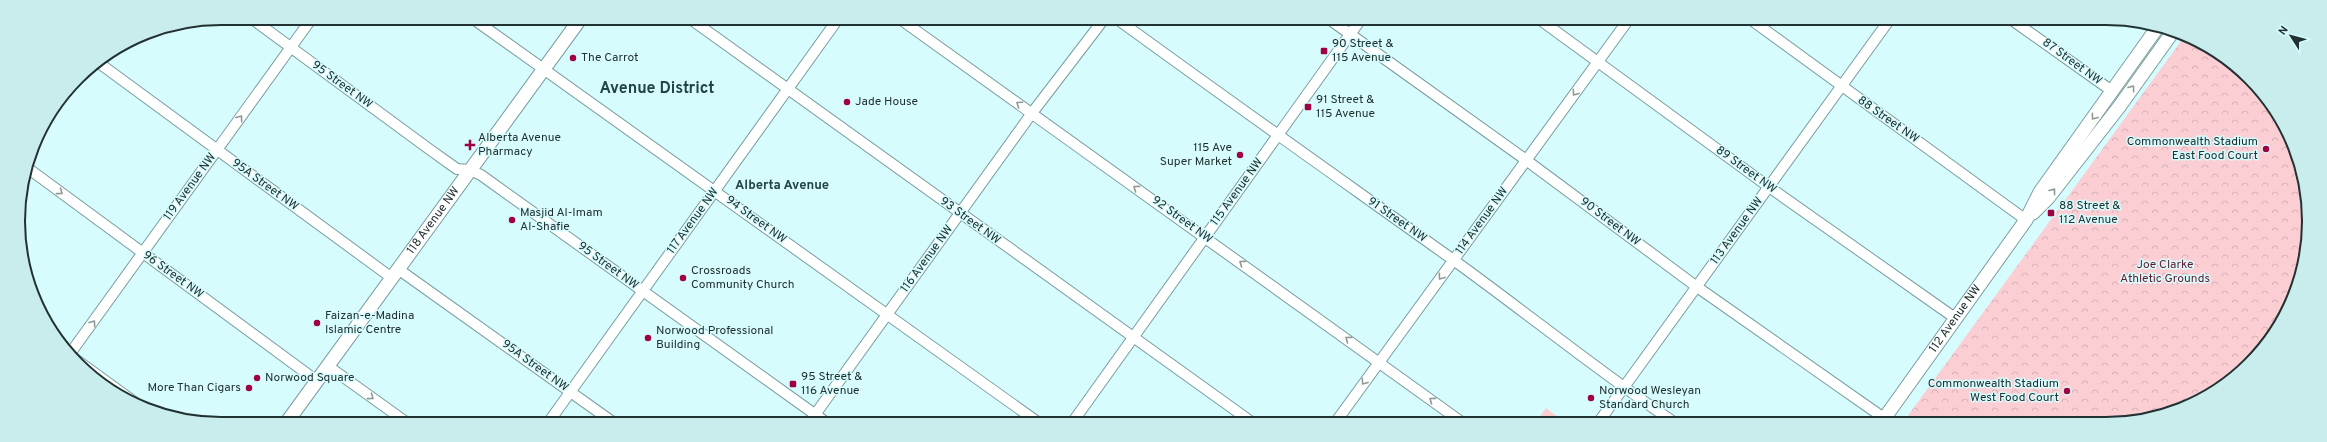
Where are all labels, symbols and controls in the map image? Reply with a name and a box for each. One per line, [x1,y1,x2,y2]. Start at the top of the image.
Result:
north arrow [2271,16,2311,56]
text: N [2276,23,2292,38]
street label: 87 Street NW [2039,35,2105,89]
place label: 90 Street & 115 Avenue [1332,36,1394,66]
marker: 90 Street & 115 Avenue [1319,46,1329,56]
place label: The Carrot [581,50,639,66]
marker: The Carrot [568,53,578,63]
street label: 95 Street NW [308,57,376,113]
district label: Avenue District [599,79,715,99]
one-way arrow [2127,86,2134,93]
one-way arrow [1573,88,1580,95]
place label: 91 Street & 115 Avenue [1316,92,1375,122]
street label: 88 Street NW [1854,93,1922,147]
place label: Jade House [855,94,918,110]
marker: Jade House [842,97,852,107]
one-way arrow [1017,102,1024,109]
marker: 91 Street & 115 Avenue [1303,102,1313,112]
one-way arrow [2092,112,2099,119]
one-way arrow [235,116,242,123]
place label: Alberta Avenue Pharmacy [478,130,561,160]
place label: Commonwealth Stadium East Food Court [2127,134,2258,164]
marker: Alberta Avenue Pharmacy [465,140,475,150]
place label: 115 Ave Super Market [1160,140,1232,170]
street label: 89 Street NW [1712,143,1780,197]
marker: Commonwealth Stadium East Food Court [2261,144,2271,154]
street label: 119 Avenue NW [160,150,220,224]
marker: 115 Ave Super Market [1235,150,1245,160]
street label: 95A Street NW [228,155,302,215]
street label: 115 Avenue NW [1207,155,1267,229]
district label: Alberta Avenue [735,178,829,194]
street label: 118 Avenue NW [403,184,464,258]
street label: 114 Avenue NW [1452,184,1512,258]
street label: 117 Avenue NW [663,185,723,257]
one-way arrow [1134,185,1141,192]
one-way arrow [56,187,63,194]
one-way arrow [2048,189,2055,196]
street label: 94 Street NW [722,192,790,248]
street label: 92 Street NW [1148,192,1216,248]
street label: 93 Street NW [936,194,1004,248]
street label: 91 Street NW [1364,194,1430,246]
street label: 90 Street NW [1576,194,1644,250]
street label: 113 Avenue NW [1707,194,1767,268]
place label: 88 Street & 112 Avenue [2059,198,2120,228]
place label: Masjid Al-Imam Al-Shafie [520,205,603,235]
marker: 88 Street & 112 Avenue [2046,208,2056,218]
marker: Masjid Al-Imam Al-Shafie [507,215,517,225]
street label: 116 Avenue NW [897,222,957,296]
street label: 95 Street NW [574,238,642,294]
street label: 96 Street NW [139,248,207,302]
park label: Joe Clarke Athletic Grounds [2120,257,2210,287]
one-way arrow [1239,260,1246,268]
place label: Crossroads Community Church [691,263,795,293]
marker: Crossroads Community Church [678,273,688,283]
one-way arrow [1438,273,1446,280]
street label: 112 Avenue NW [1926,282,1985,356]
place label: Faizan-e-Madina Islamic Centre [325,308,414,338]
marker: Faizan-e-Madina Islamic Centre [312,318,322,328]
one-way arrow [88,321,95,328]
place label: Norwood Professional Building [656,323,773,353]
marker: Norwood Professional Building [643,333,653,343]
street label: 95A Street NW [498,336,572,396]
one-way arrow [1345,337,1352,344]
place label: 95 Street & 116 Avenue [801,369,862,399]
place label: Norwood Square [265,370,355,386]
marker: Norwood Square [252,373,262,383]
place label: Commonwealth Stadium West Food Court [1928,376,2059,406]
one-way arrow [1362,378,1369,385]
marker: 95 Street & 116 Avenue [788,379,798,389]
place label: More Than Cigars [147,380,241,396]
marker: More Than Cigars [244,383,254,393]
place label: Norwood Wesleyan Standard Church [1599,383,1701,413]
marker: Commonwealth Stadium West Food Court [2062,386,2072,396]
one-way arrow [367,393,374,400]
marker: Norwood Wesleyan Standard Church [1586,393,1596,403]
one-way arrow [1429,398,1436,405]

